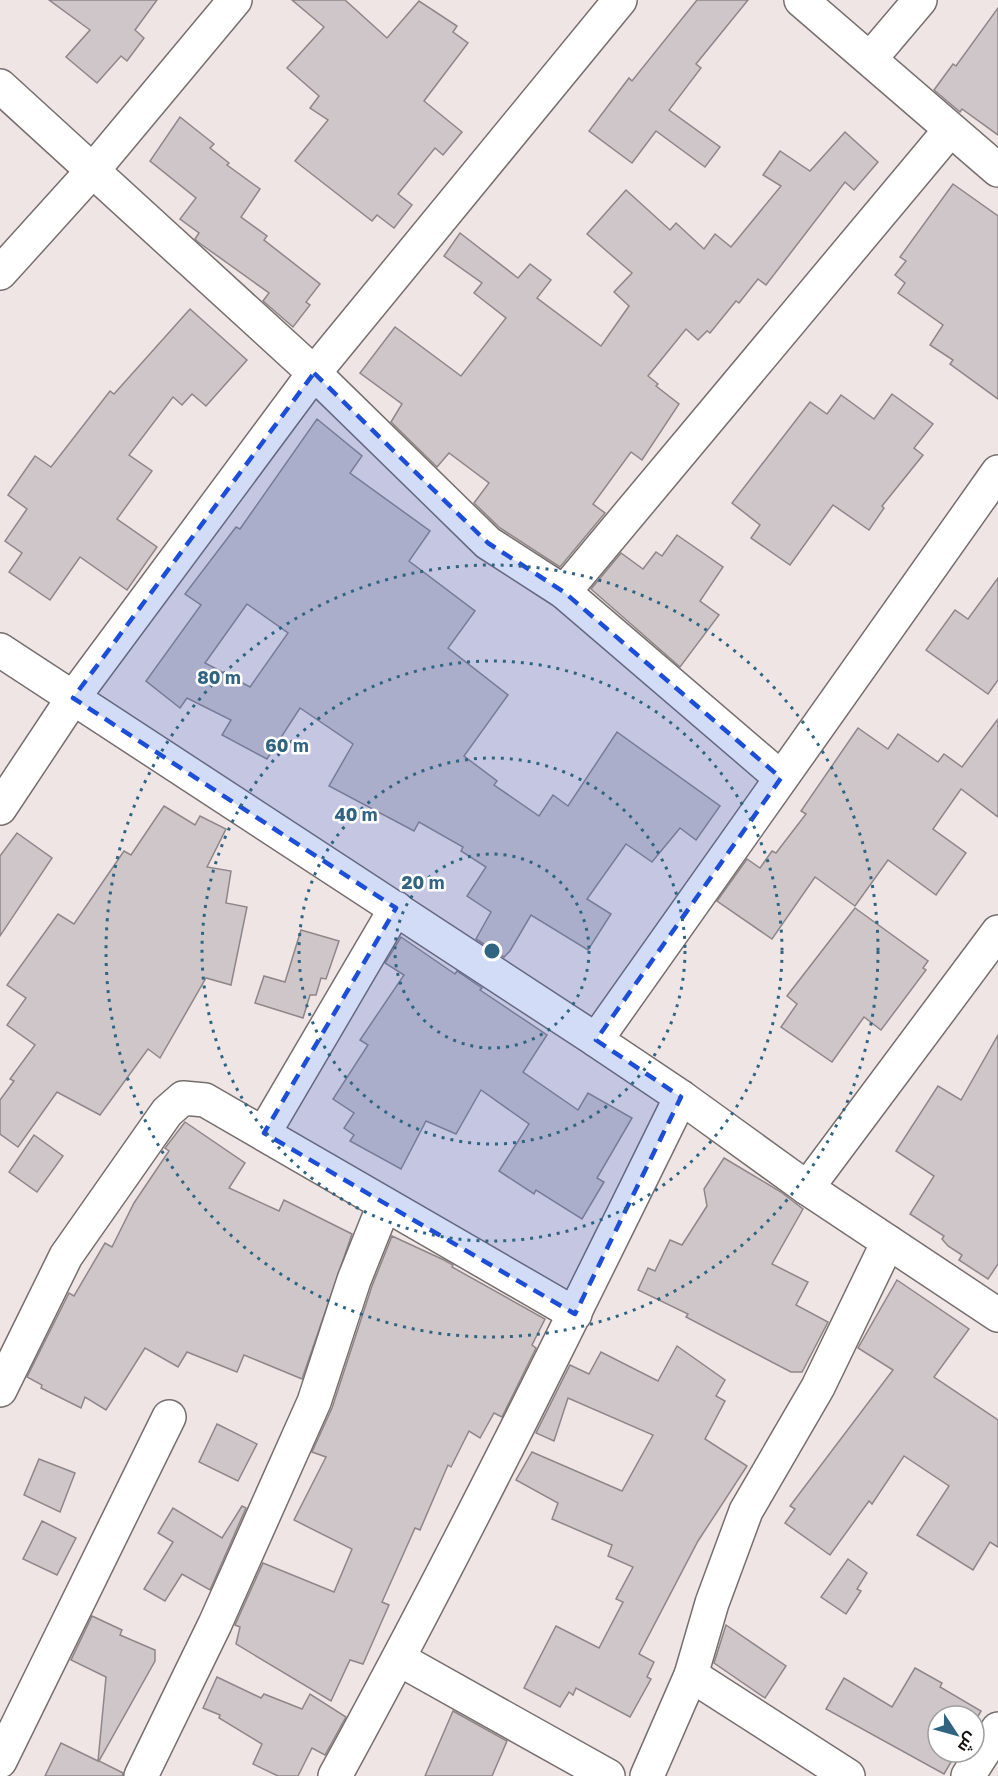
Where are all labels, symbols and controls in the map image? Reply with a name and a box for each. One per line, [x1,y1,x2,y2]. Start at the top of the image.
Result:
text: 80 m [197,666,241,688]
text: 60 m [265,734,309,756]
text: 40 m [334,803,378,825]
text: 20 m [402,871,444,893]
centre of rings [482,941,502,961]
north arrow [926,1704,986,1764]
text: ش [954,1729,982,1757]

